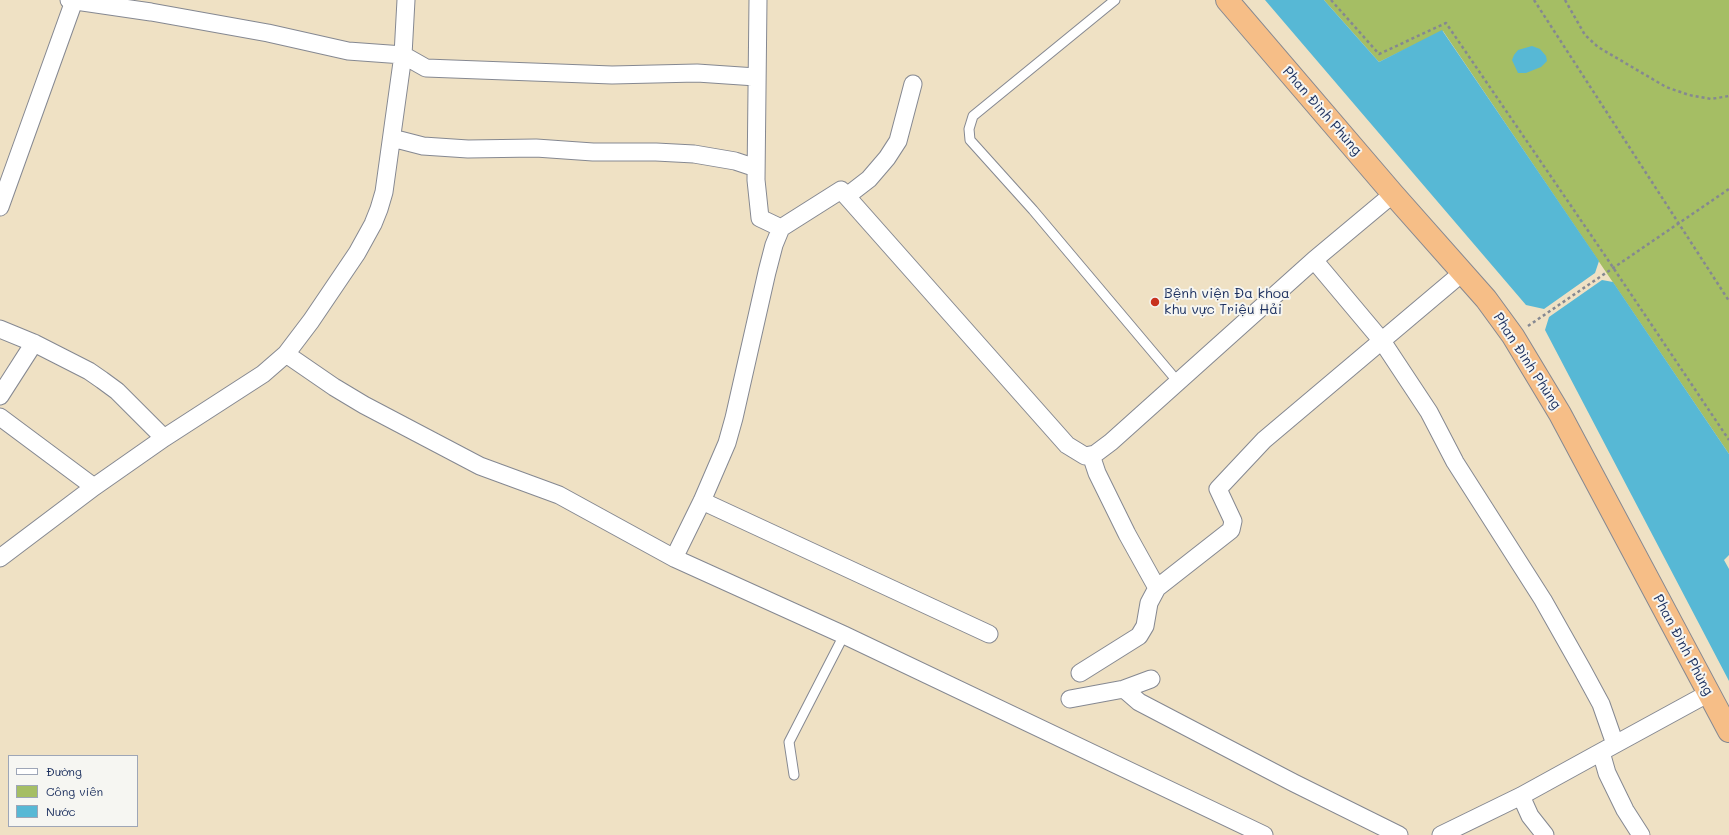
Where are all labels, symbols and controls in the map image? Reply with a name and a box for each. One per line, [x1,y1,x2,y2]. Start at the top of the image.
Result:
street label: Phan Đình Phùng [1279,63,1365,159]
place label: Bệnh viện Đa khoa khu vực Triệu Hải [1164,286,1290,318]
marker: Bệnh viện Đa khoa khu vực Triệu Hải [1149,296,1161,308]
street label: Phan Đình Phùng [1489,309,1565,413]
street label: Phan Đình Phùng [1649,592,1717,698]
legend [8,755,138,827]
text: Đường [46,763,82,779]
text: Công viên [46,783,103,799]
text: Nước [46,803,76,819]

